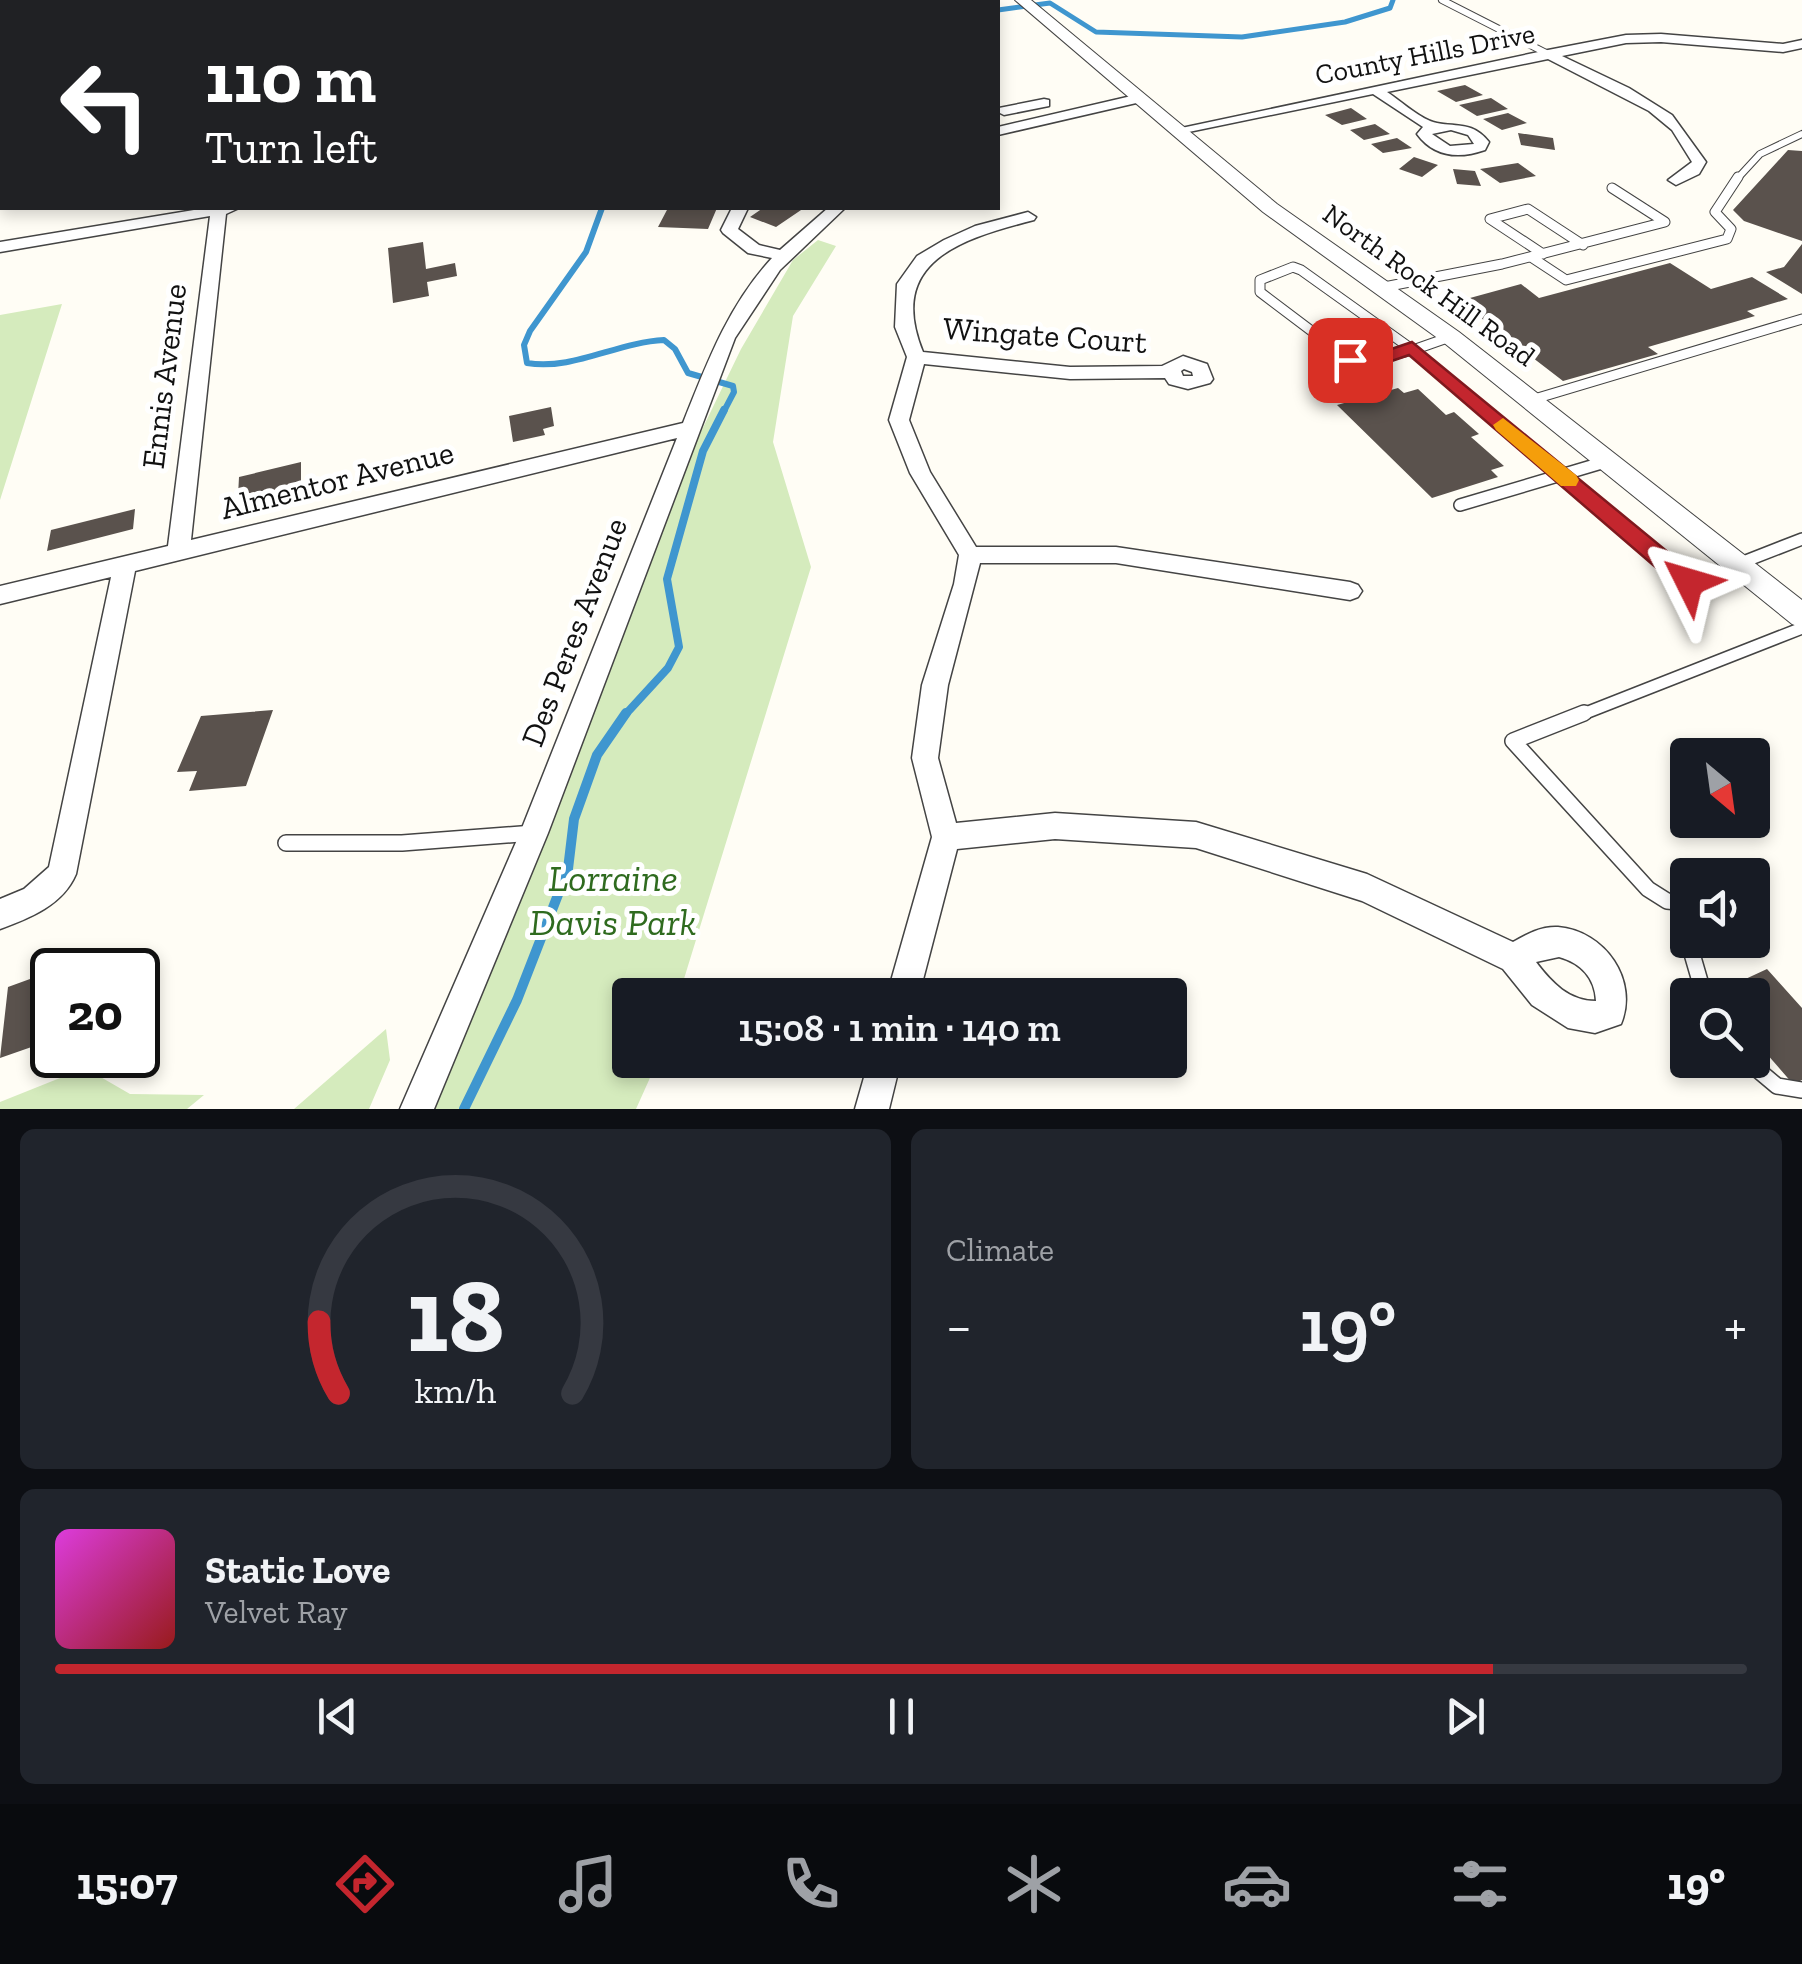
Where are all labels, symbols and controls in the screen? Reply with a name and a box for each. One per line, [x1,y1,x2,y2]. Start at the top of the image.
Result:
street label: County Hills Drive [1312,17,1538,91]
text: 110 m [205,36,376,120]
icon: left [40,40,170,170]
text: Turn left [205,121,377,175]
street label: North Rock Hill Road [1317,197,1541,373]
street label: Ennis Avenue [134,281,194,471]
street label: Wingate Court [942,309,1148,361]
pin [1308,318,1393,403]
icon: arrive [1323,333,1378,388]
street label: Almentor Avenue [216,433,458,527]
street label: Des Peres Avenue [513,512,635,752]
position arrow [1637,530,1741,634]
north arrow [1670,738,1770,838]
map controls [1670,738,1770,1078]
park label: Lorraine Davis Park [530,855,696,945]
button: sound [1670,858,1770,958]
speed limit sign: 20 [30,948,160,1078]
button: search [1670,978,1770,1078]
text: 15:08 · 1 min · 140 m [738,1005,1061,1051]
text: Climate [946,1231,1054,1269]
text: 18 [406,1253,505,1378]
text: 19° [1299,1280,1396,1370]
text: − [946,1293,972,1359]
text: + [1724,1293,1747,1359]
text: km/h [415,1369,496,1412]
text: Static Love [205,1547,390,1593]
text: Velvet Ray [205,1593,348,1631]
icon: previous [310,1689,365,1744]
icon: pause [874,1689,929,1744]
icon: next [1438,1689,1493,1744]
icon: directions [330,1849,400,1919]
icon: music [553,1849,623,1919]
icon: phone [776,1849,846,1919]
icon: climate [999,1849,1069,1919]
icon: car [1222,1849,1292,1919]
icon: filters [1445,1849,1515,1919]
text: 15:07 [76,1857,177,1911]
text: 19° [1667,1857,1725,1911]

